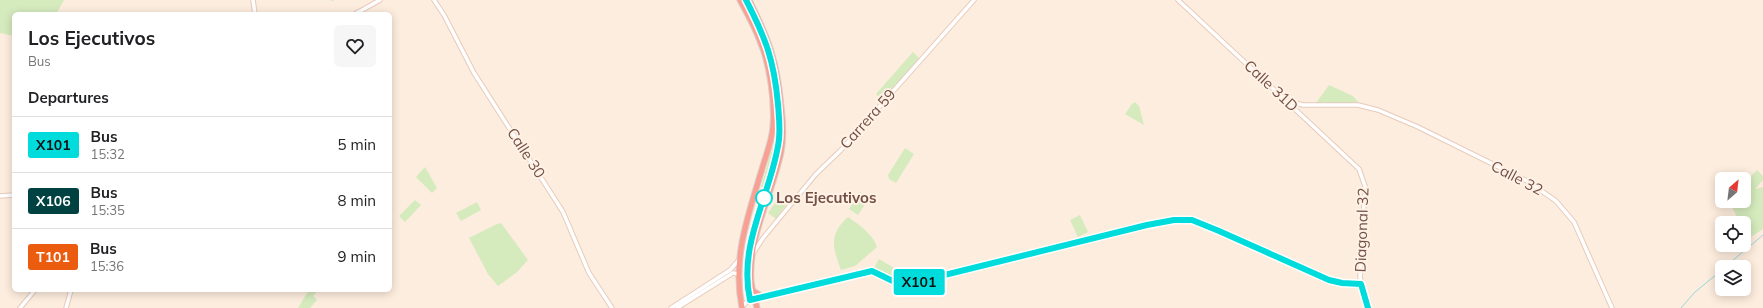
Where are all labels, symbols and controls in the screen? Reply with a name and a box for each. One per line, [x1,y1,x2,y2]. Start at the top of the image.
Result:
button: heart [334,25,376,67]
text: Los Ejecutivos [28,26,155,50]
text: Bus [28,53,51,69]
street label: Calle 31D [1240,56,1302,116]
street label: Carrera 59 [836,85,900,153]
text: Departures [28,88,109,107]
street label: Calle 30 [503,124,550,181]
text: Bus [91,127,117,146]
text: 5 min [338,135,376,154]
text: X101 [36,136,71,154]
text: 15:32 [91,146,125,162]
street label: Calle 32 [1488,156,1547,199]
north arrow [1715,172,1751,208]
map controls [1715,172,1751,296]
text: Bus [91,183,117,202]
street label: Diagonal 32 [1351,187,1372,273]
place label: Los Ejecutivos [776,188,876,207]
marker: Los Ejecutivos [755,189,773,207]
text: 8 min [338,191,376,210]
text: X106 [36,192,71,210]
text: 15:35 [91,202,125,218]
button: locate [1715,216,1751,252]
text: Bus [90,239,117,258]
text: 9 min [338,247,376,266]
text: T101 [36,248,70,266]
text: 15:36 [90,258,124,274]
button: layers [1715,260,1751,296]
line badge: X101 [891,269,947,295]
text: X101 [902,273,936,291]

